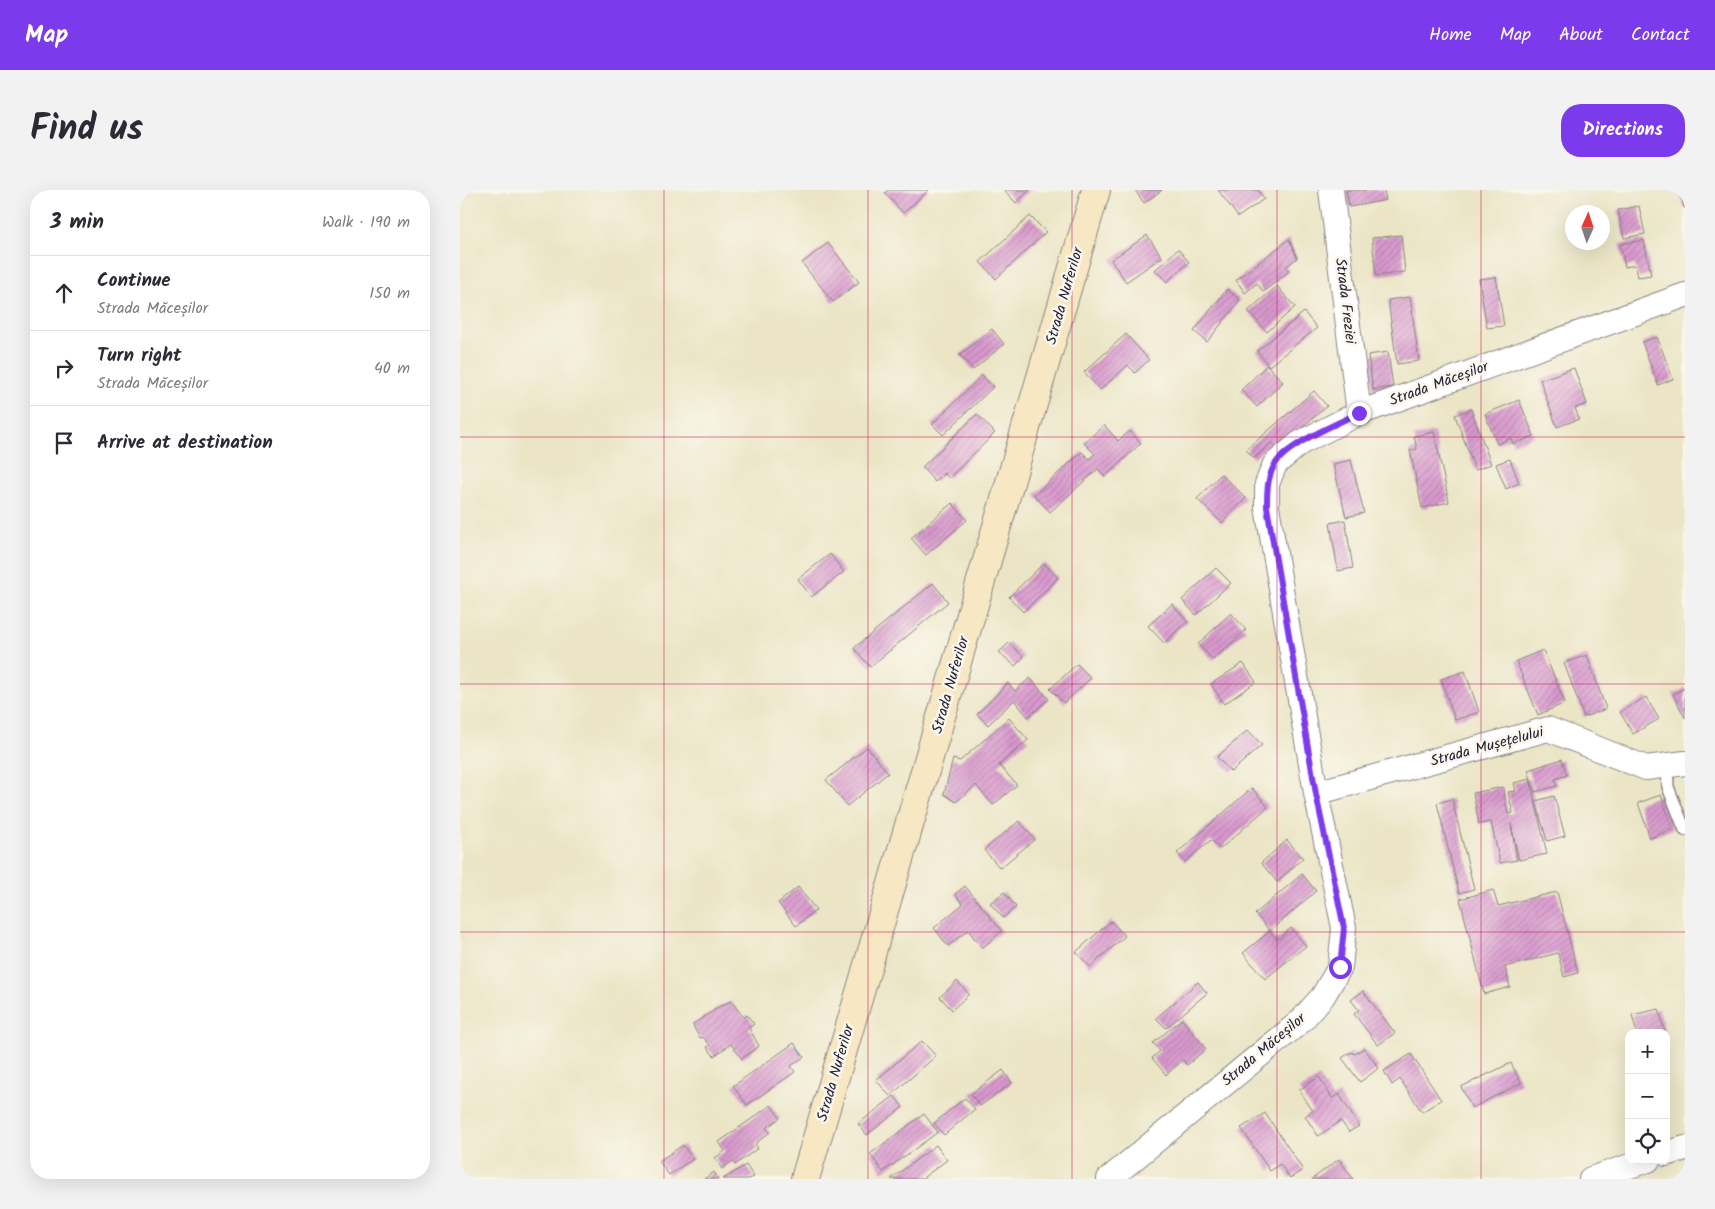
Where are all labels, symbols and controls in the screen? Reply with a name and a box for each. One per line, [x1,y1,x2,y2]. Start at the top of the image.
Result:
text: Map [25,16,68,55]
text: Home [1429,21,1472,50]
text: Map [1500,21,1531,50]
text: About [1559,21,1603,50]
text: Contact [1631,21,1690,50]
text: Find us [30,102,143,158]
button: Directions [1561,104,1685,157]
north arrow [1565,205,1610,250]
text: 3 min [50,206,104,239]
text: Walk · 190 m [322,210,410,235]
street label: Strada Nuferilor [1040,244,1091,347]
street label: Strada Freziei [1328,257,1362,347]
text: Continue [97,266,170,296]
icon: ahead [50,279,78,307]
text: 150 m [369,281,410,306]
text: Strada Măceșilor [97,296,208,321]
text: Turn right [97,341,182,371]
icon: right [50,354,78,382]
street label: Strada Măceșilor [1386,355,1493,413]
text: 40 m [374,356,410,381]
text: Strada Măceșilor [97,371,208,396]
route end [1348,402,1371,425]
text: Arrive at destination [97,428,273,458]
icon: arrive [50,429,78,457]
street label: Strada Nuferilor [926,633,977,736]
street label: Strada Mușețelului [1428,720,1548,774]
route start [1329,956,1352,979]
street label: Strada Măceșilor [1216,1007,1312,1093]
street label: Strada Nuferilor [811,1021,862,1124]
map controls [1625,1029,1670,1164]
button: + [1625,1029,1670,1074]
button: − [1625,1074,1670,1119]
button: locate [1625,1119,1670,1164]

